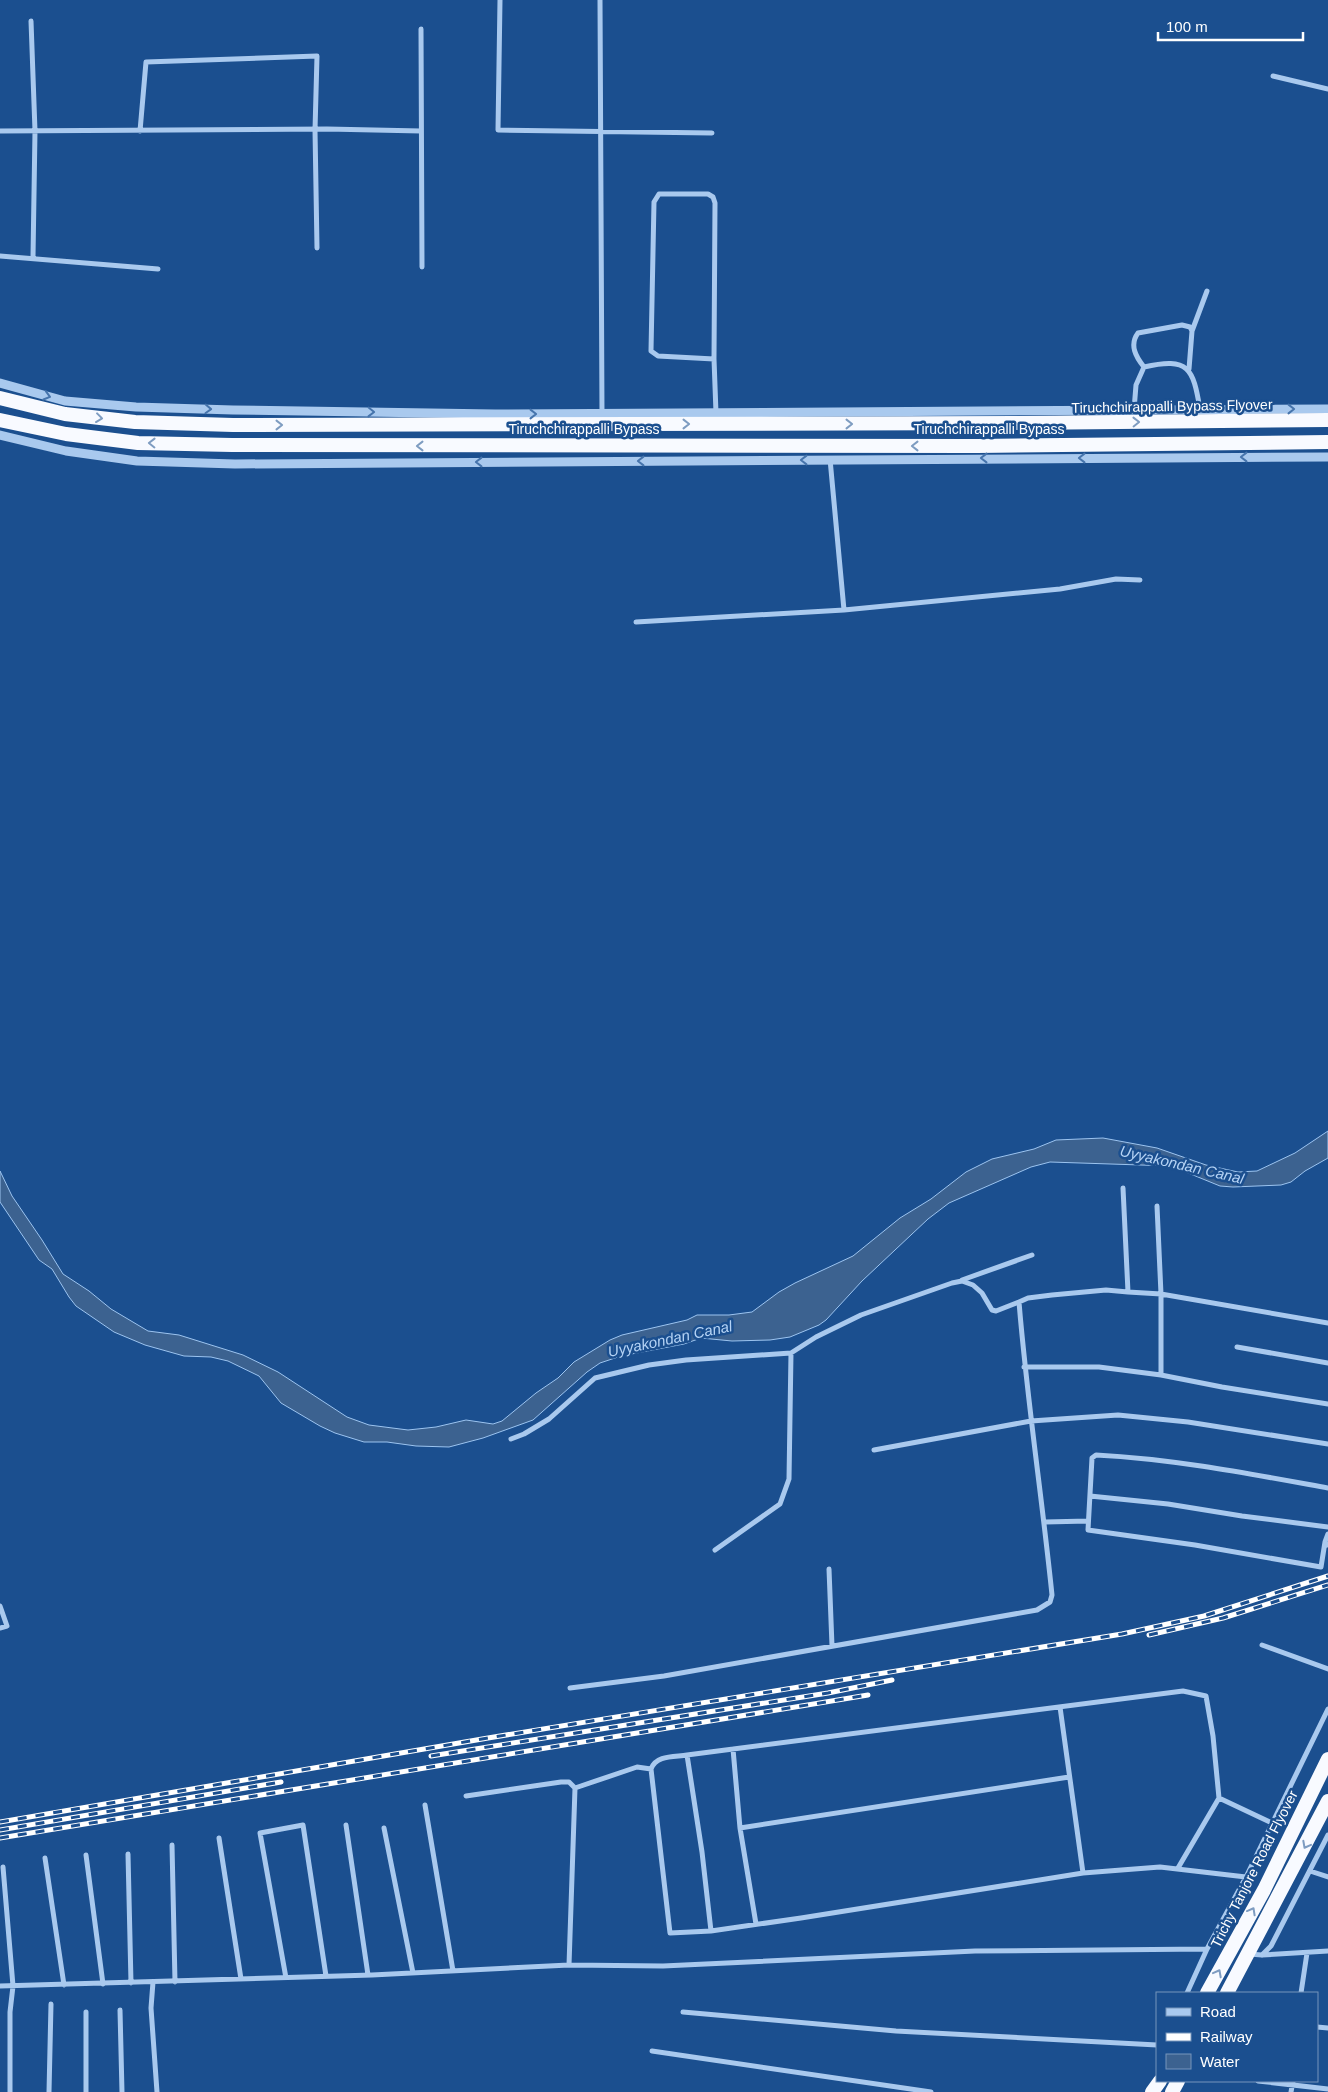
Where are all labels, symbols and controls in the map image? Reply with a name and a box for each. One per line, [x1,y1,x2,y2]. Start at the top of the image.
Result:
scale bar [1158,10,1303,42]
text: 100 m [1166,18,1208,35]
one-way arrow [42,390,51,400]
street label: Tiruchchirappalli Bypass Flyover [1071,396,1273,416]
one-way arrow [205,404,213,415]
one-way arrow [1287,404,1295,414]
one-way arrow [368,407,375,417]
one-way arrow [530,409,538,419]
one-way arrow [96,412,104,423]
one-way arrow [1132,417,1140,427]
one-way arrow [683,419,691,429]
one-way arrow [846,419,853,429]
one-way arrow [276,420,283,430]
street label: Tiruchchirappalli Bypass [508,421,660,437]
street label: Tiruchchirappalli Bypass [913,421,1065,437]
one-way arrow [148,438,156,449]
one-way arrow [415,441,423,451]
one-way arrow [910,441,918,451]
one-way arrow [1240,452,1248,462]
one-way arrow [980,453,988,463]
one-way arrow [1078,453,1086,463]
one-way arrow [800,455,808,465]
one-way arrow [637,456,645,466]
one-way arrow [475,457,482,467]
water label: Uyyakondan Canal [1118,1142,1246,1187]
water label: Uyyakondan Canal [606,1317,734,1360]
street label: Trichy Tanjore Road Flyover [1207,1787,1301,1950]
one-way arrow [1302,1840,1312,1849]
one-way arrow [1246,1907,1256,1916]
one-way arrow [1212,1970,1222,1979]
legend [1156,1992,1318,2082]
text: Road [1200,2003,1236,2020]
text: Railway [1200,2028,1253,2045]
text: Water [1200,2053,1239,2070]

